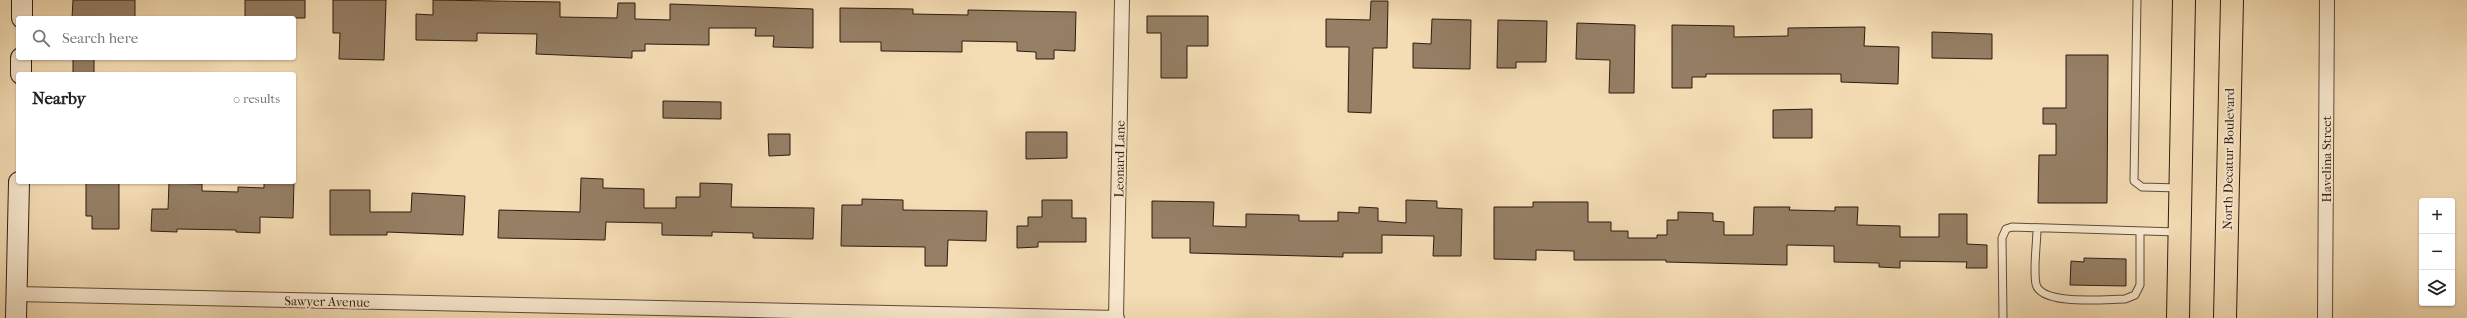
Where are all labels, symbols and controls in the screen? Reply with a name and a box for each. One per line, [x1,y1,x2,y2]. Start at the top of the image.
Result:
search box [16,16,296,60]
icon: search [30,27,52,49]
text: Search here [62,29,138,47]
street label: North Decatur Boulevard [2220,87,2237,230]
text: Nearby [32,88,86,108]
text: 0 results [233,91,280,106]
street label: Havelina Street [2319,115,2334,202]
street label: Leonard Lane [1111,120,1128,198]
map controls [2419,198,2455,306]
button: + [2419,198,2455,234]
button: − [2419,234,2455,270]
button: layers [2419,270,2455,306]
street label: Sawyer Avenue [284,293,370,310]

